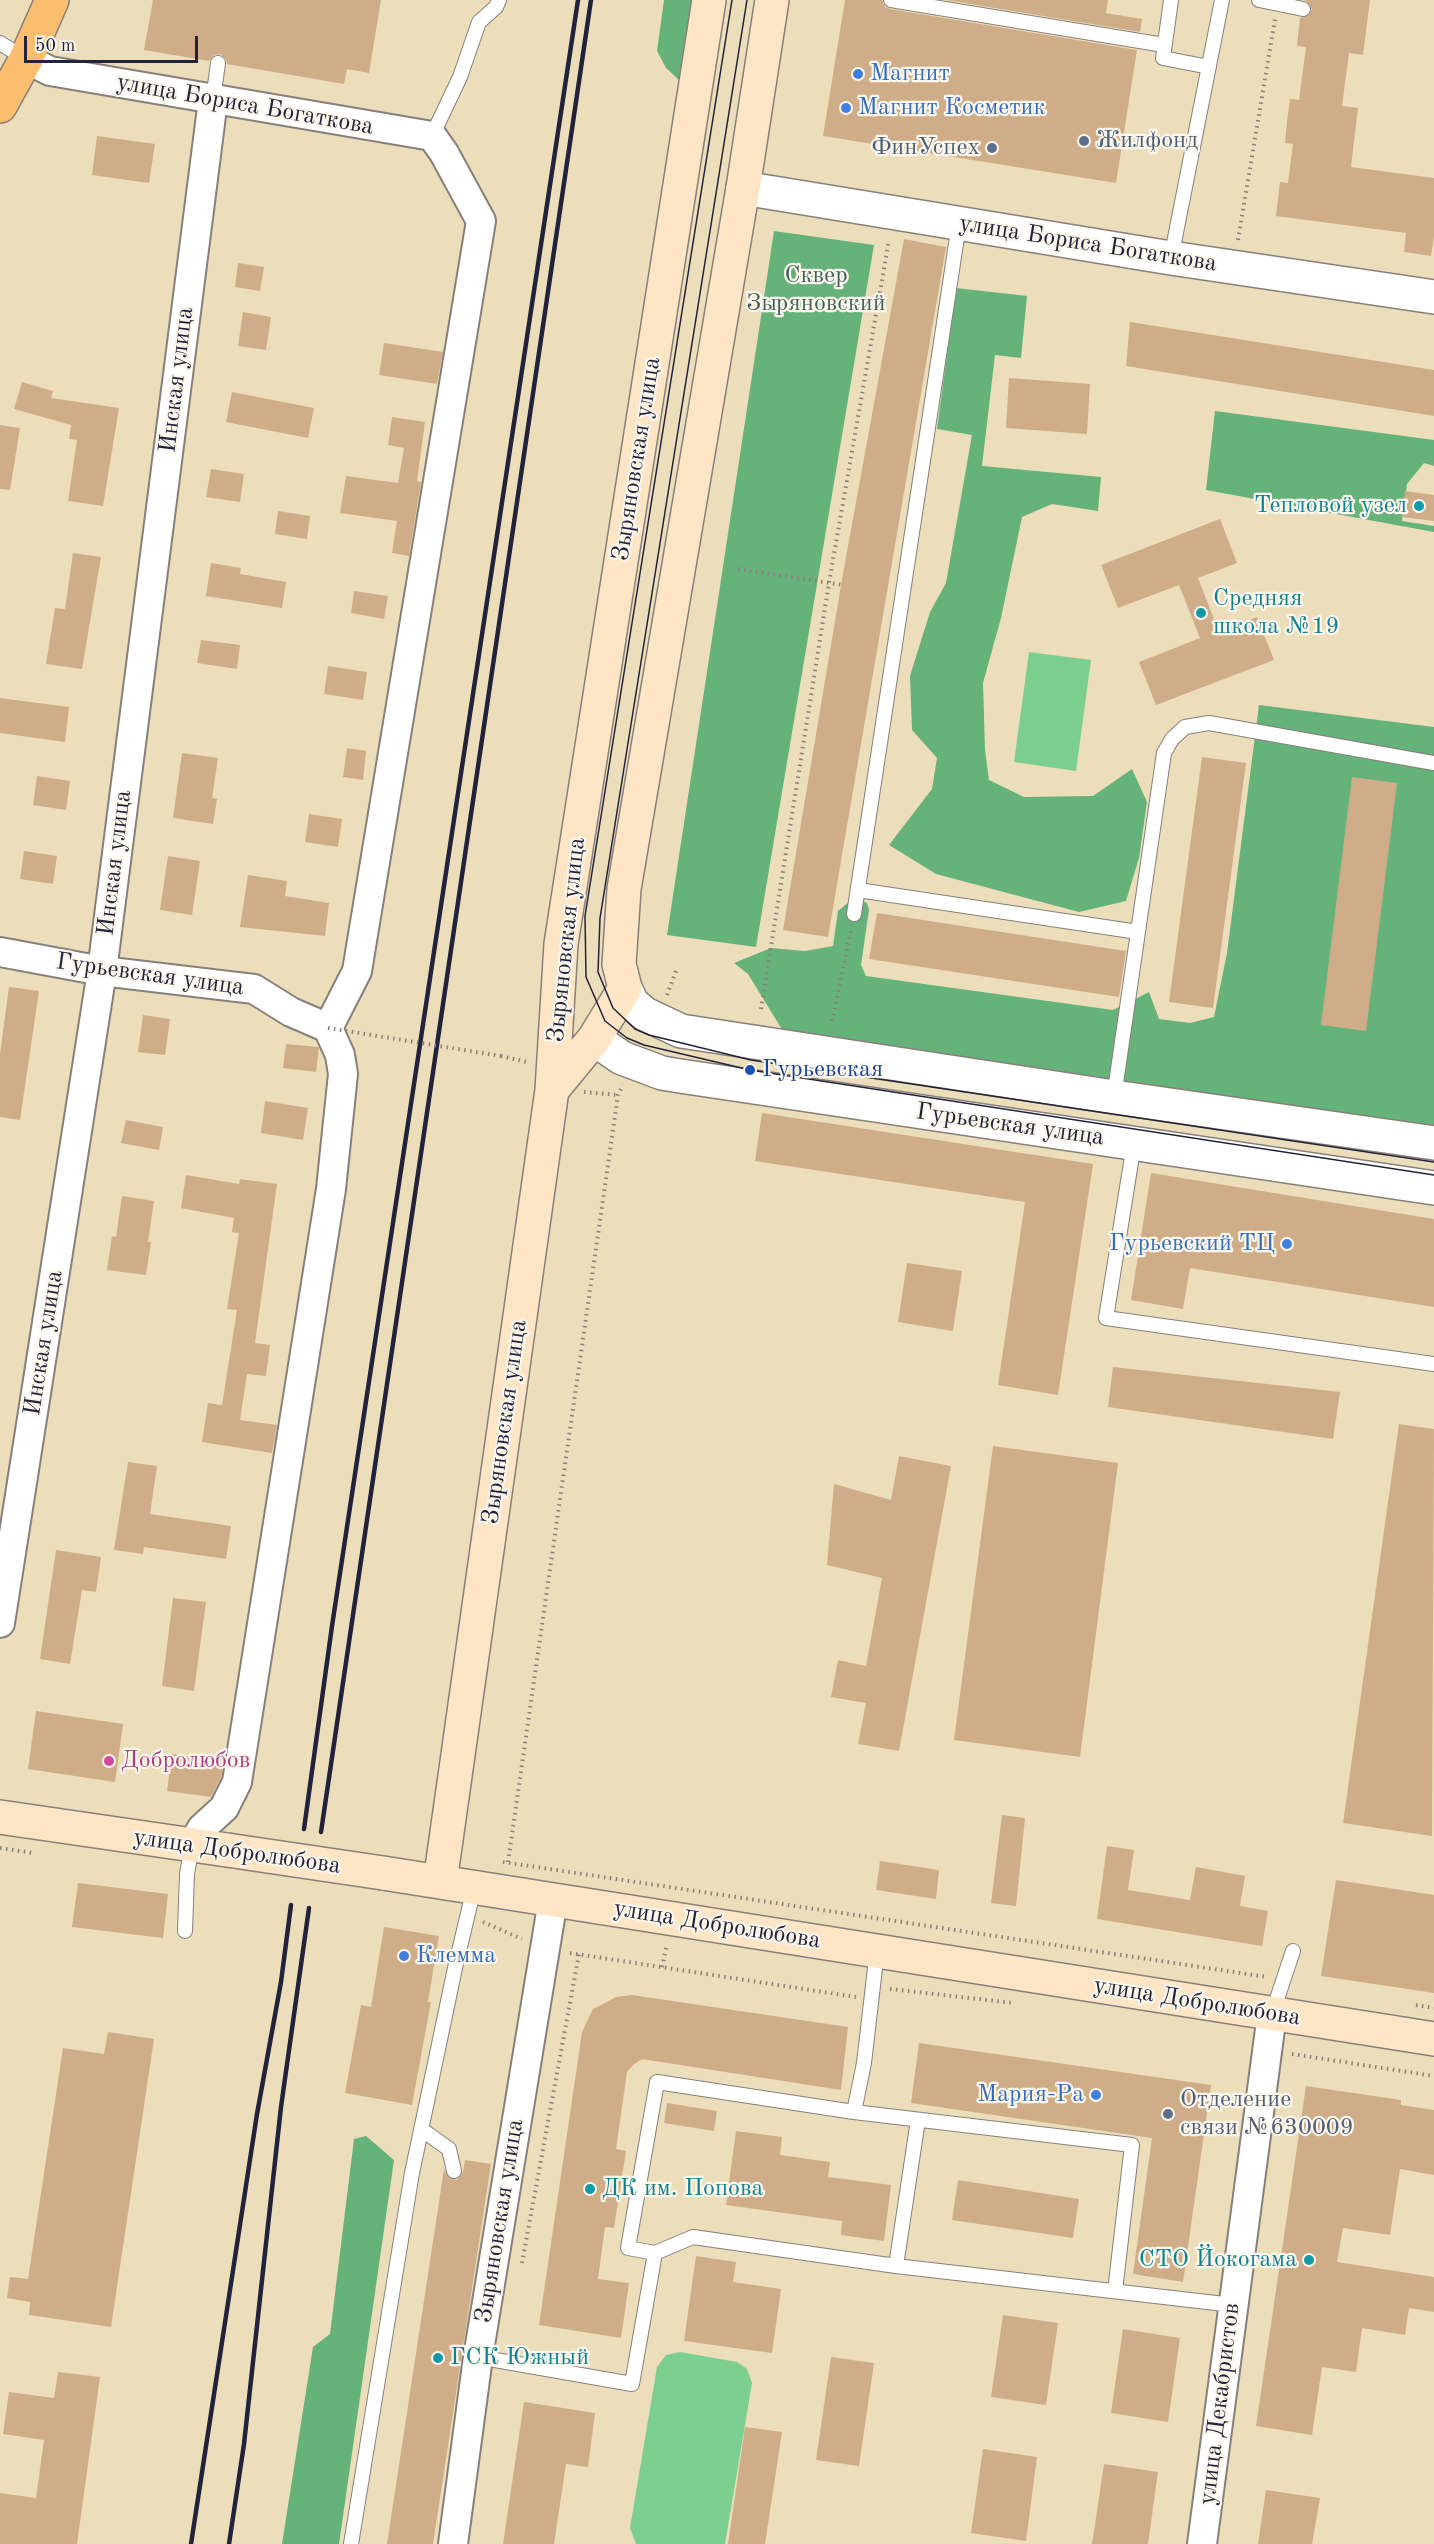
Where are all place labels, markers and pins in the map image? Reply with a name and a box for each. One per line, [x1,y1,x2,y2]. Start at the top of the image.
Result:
place label: Магнит [870,60,950,88]
marker: Магнит [851,67,865,81]
place label: Магнит Косметик [858,94,1046,122]
marker: Магнит Косметик [839,101,853,115]
place label: Жилфонд [1096,127,1198,155]
place label: ФинУспех [871,134,980,162]
marker: Жилфонд [1077,134,1091,148]
marker: ФинУспех [985,141,999,155]
place label: Тепловой узел [1254,492,1407,520]
marker: Тепловой узел [1412,499,1426,513]
place label: Средняя школа №19 [1213,585,1339,641]
marker: Средняя школа №19 [1194,606,1208,620]
place label: Гурьевская [762,1056,883,1084]
marker: Гурьевская [743,1063,757,1077]
place label: Гурьевский ТЦ [1109,1230,1275,1258]
marker: Гурьевский ТЦ [1280,1237,1294,1251]
place label: Добролюбов [121,1747,250,1775]
marker: Добролюбов [102,1754,116,1768]
place label: Клемма [416,1942,496,1970]
marker: Клемма [397,1949,411,1963]
place label: Мария-Ра [977,2081,1084,2109]
place label: Отделение связи №630009 [1180,2086,1354,2142]
marker: Мария-Ра [1089,2088,1103,2102]
marker: Отделение связи №630009 [1161,2107,1175,2121]
place label: ДК им. Попова [602,2175,763,2203]
marker: ДК им. Попова [583,2182,597,2196]
place label: СТО Йокогама [1139,2246,1297,2274]
marker: СТО Йокогама [1302,2253,1316,2267]
place label: ГСК Южный [450,2344,589,2372]
marker: ГСК Южный [431,2351,445,2365]

